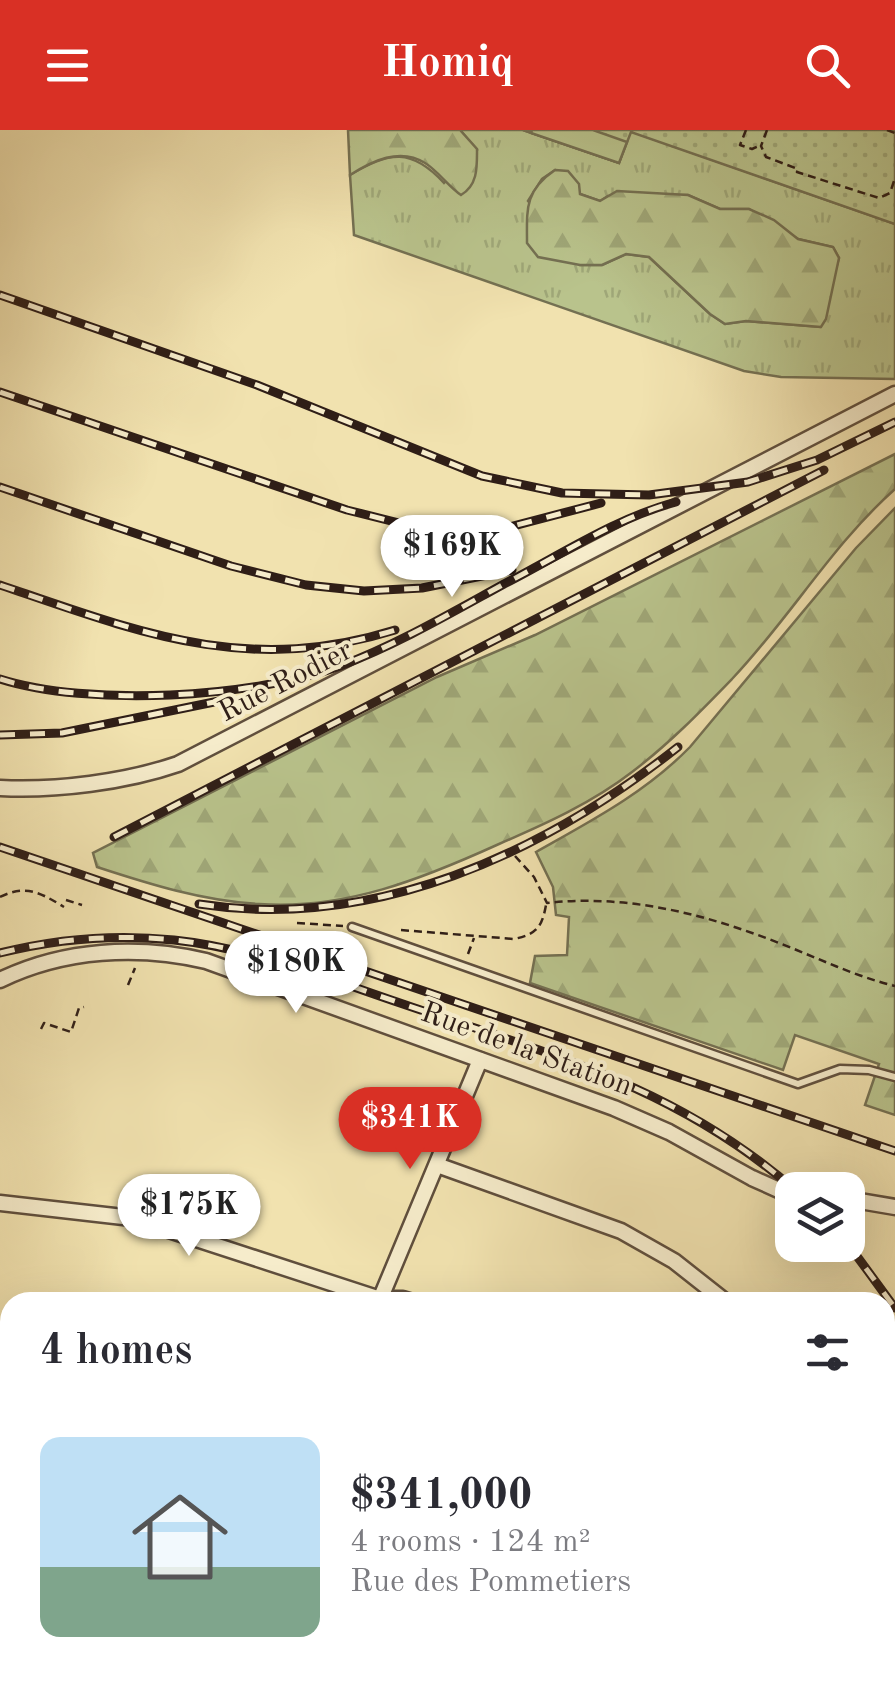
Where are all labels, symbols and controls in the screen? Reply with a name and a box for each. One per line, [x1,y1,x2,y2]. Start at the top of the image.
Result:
icon: menu [40,38,95,93]
icon: search [800,38,855,93]
text: Homiq [381,42,514,87]
pin: $169K [382,515,522,600]
text: $169K [403,531,501,563]
street label: Rue Rodier [214,635,358,728]
pin: $180K [226,931,366,1016]
text: $180K [247,947,345,979]
street label: Rue de la Station [417,998,636,1102]
pin: $341K [340,1087,480,1172]
text: $341K [361,1103,459,1135]
map controls [775,1172,865,1262]
button: layers [775,1172,865,1262]
pin: $175K [119,1174,259,1259]
text: $175K [140,1190,238,1222]
icon: filters [800,1325,855,1380]
text: 4 homes [40,1331,192,1373]
text: $341,000 [350,1476,532,1518]
icon: home [120,1477,240,1597]
text: 4 rooms · 124 m² [350,1527,591,1559]
text: Rue des Pommetiers [350,1567,631,1599]

